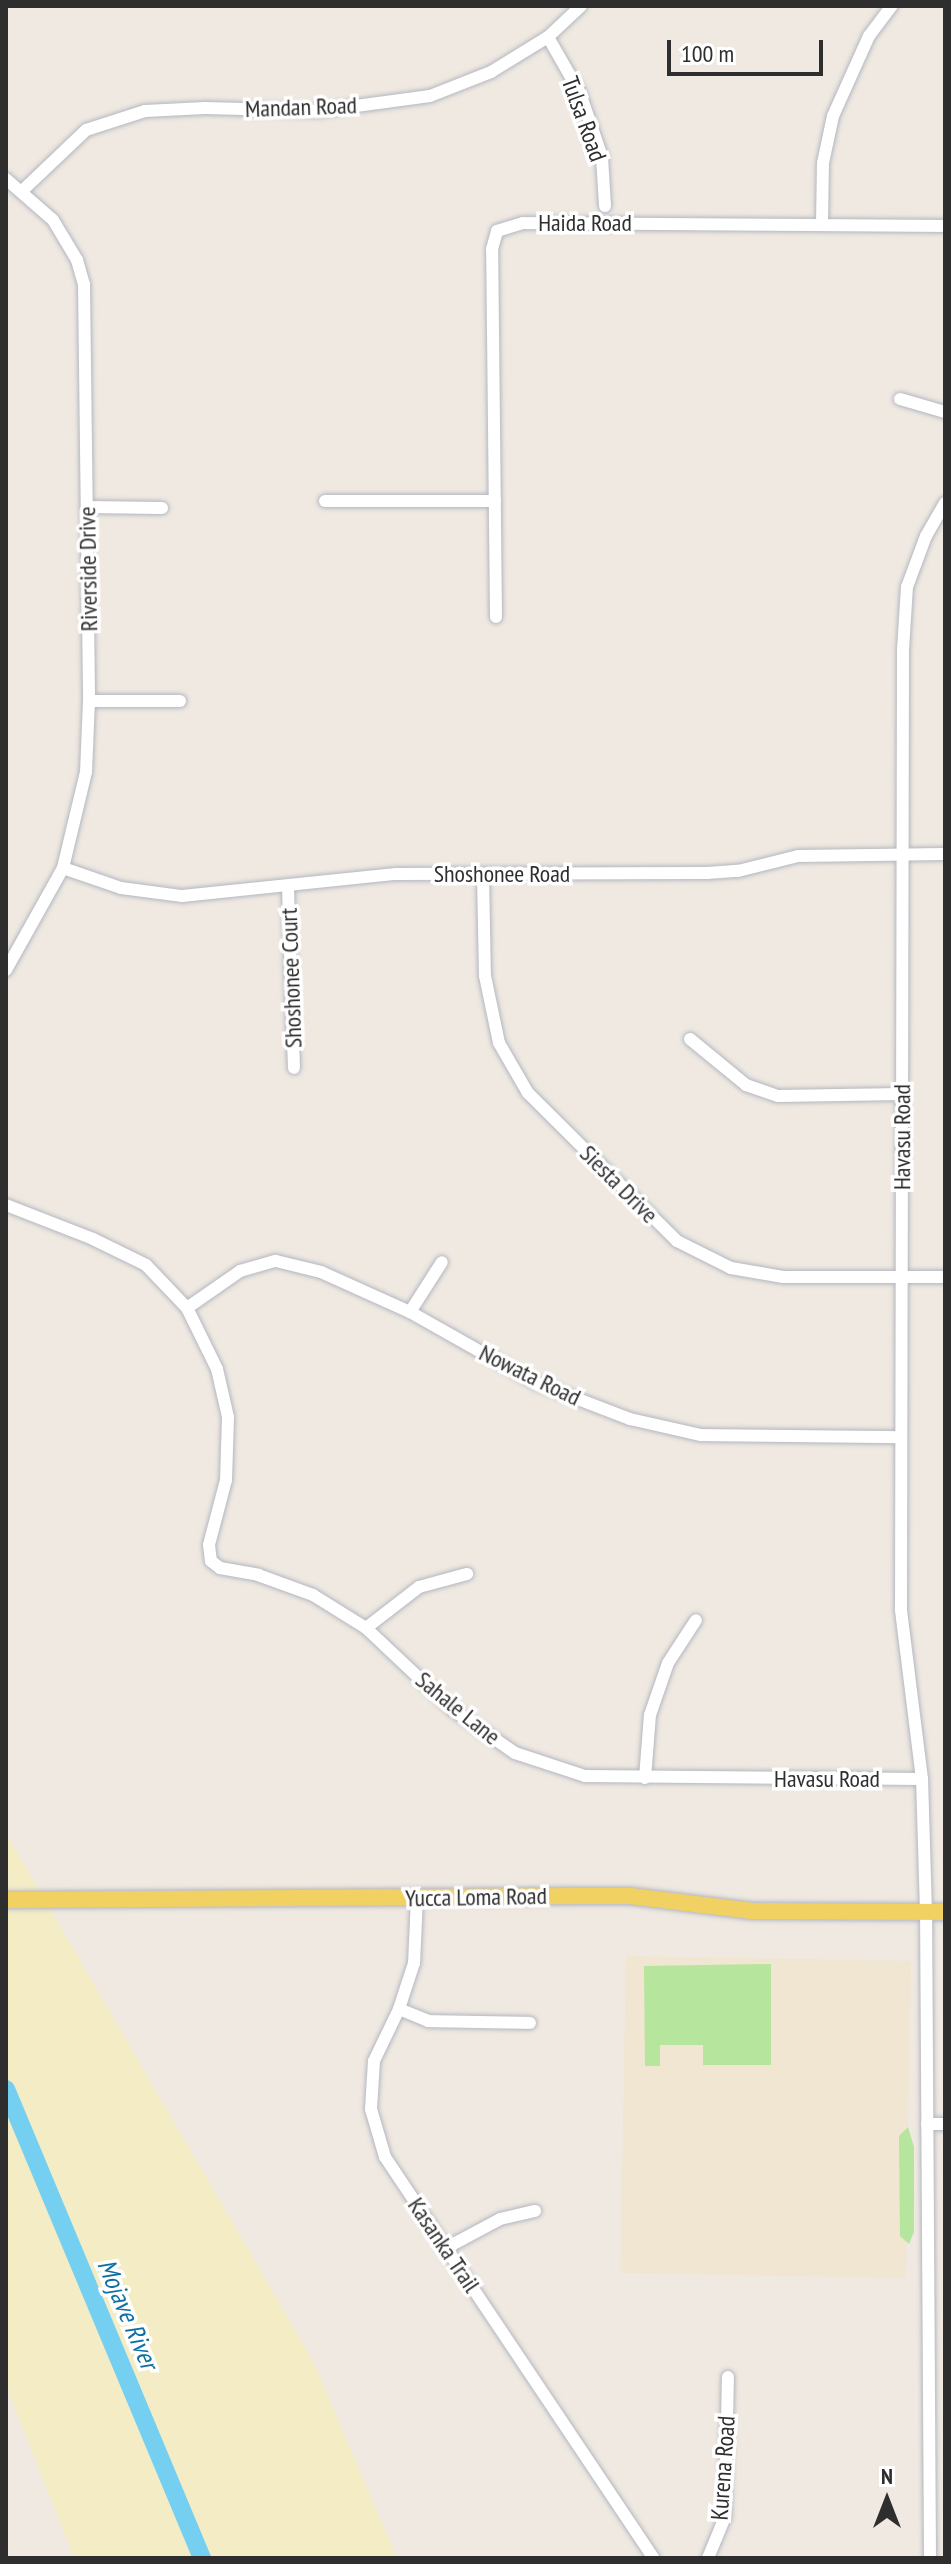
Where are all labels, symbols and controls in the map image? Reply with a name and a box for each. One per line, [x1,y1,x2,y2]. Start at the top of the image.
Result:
scale bar [671,24,827,74]
text: 100 m [681,38,734,69]
street label: Tulsa Road [555,73,613,165]
street label: Mandan Road [245,91,357,123]
street label: Haida Road [538,209,632,237]
street label: Riverside Drive [73,506,103,632]
street label: Shoshonee Road [434,860,570,888]
street label: Shoshonee Court [274,907,308,1049]
street label: Havasu Road [888,1084,916,1190]
street label: Siesta Drive [574,1139,664,1229]
street label: Nowata Road [475,1338,585,1412]
street label: Sahale Lane [410,1665,506,1751]
street label: Havasu Road [774,1765,880,1793]
street label: Yucca Loma Road [405,1881,547,1913]
street label: Kasanka Trail [402,2192,486,2298]
water label: Mojave River [91,2254,165,2374]
street label: Kurena Road [705,2415,741,2521]
north arrow [847,2460,927,2540]
text: N [881,2462,893,2490]

